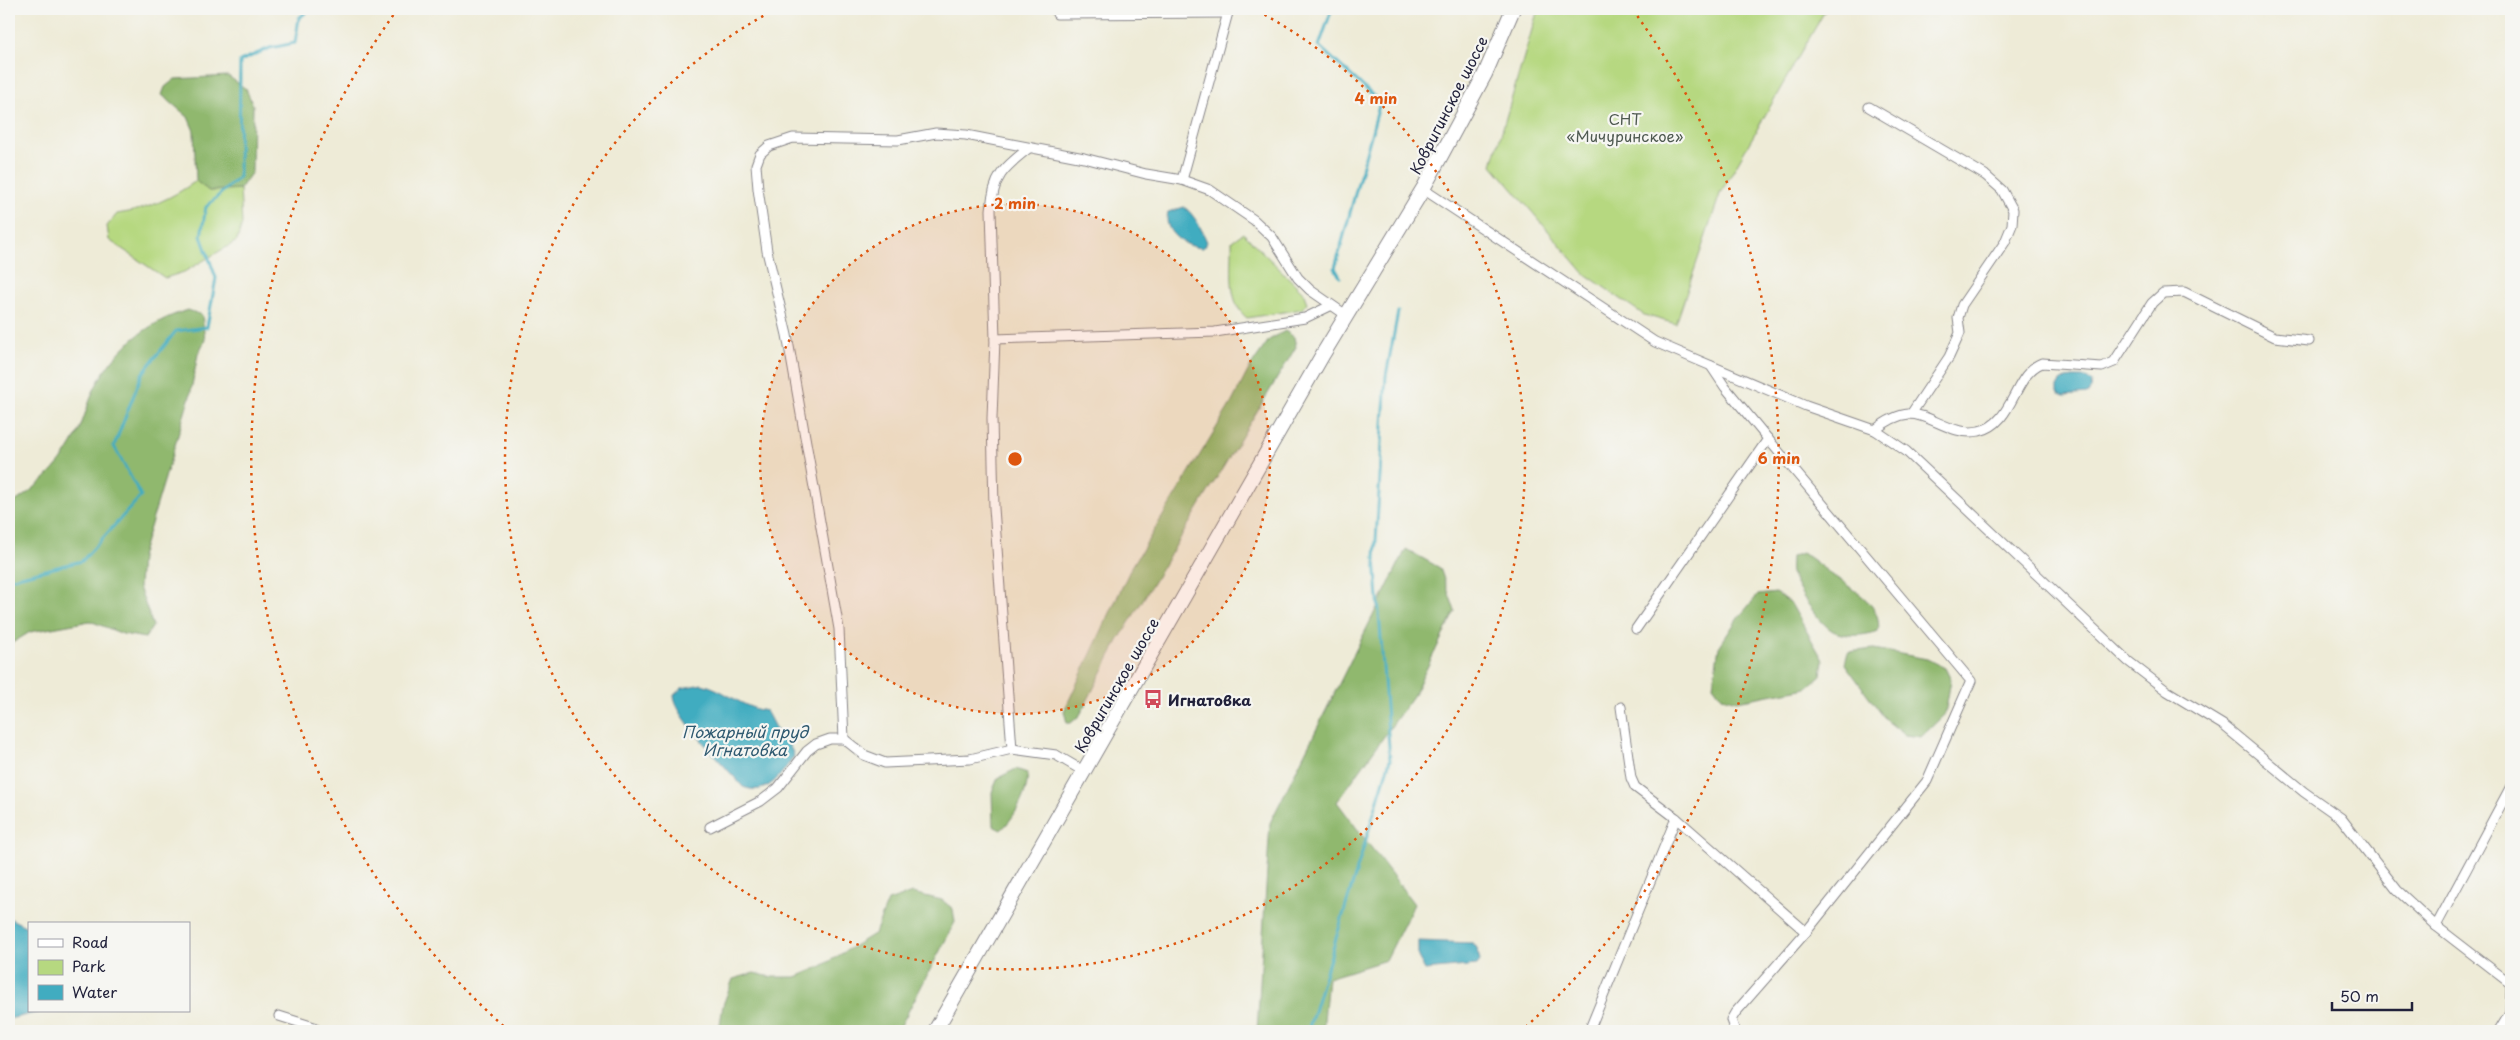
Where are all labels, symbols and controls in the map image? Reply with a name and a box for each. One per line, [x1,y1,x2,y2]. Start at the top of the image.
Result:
street label: Ковригинское шоссе [1403,32,1493,178]
text: 4 min [1355,86,1397,109]
park label: СНТ «Мичуринское» [1567,107,1684,147]
text: 2 min [994,191,1036,214]
text: 6 min [1758,446,1800,469]
centre of rings [1006,450,1024,468]
street label: Ковригинское шоссе [1068,613,1164,757]
bus stop icon: Игнатовка [1142,688,1164,710]
place label: Игнатовка [1168,688,1251,711]
water label: Пожарный пруд Игнатовка [682,719,810,761]
legend [28,922,190,1012]
text: Road [72,930,108,953]
text: Park [72,954,106,977]
text: Water [72,980,117,1003]
scale bar [2332,980,2412,1012]
text: 50 m [2340,984,2379,1007]

